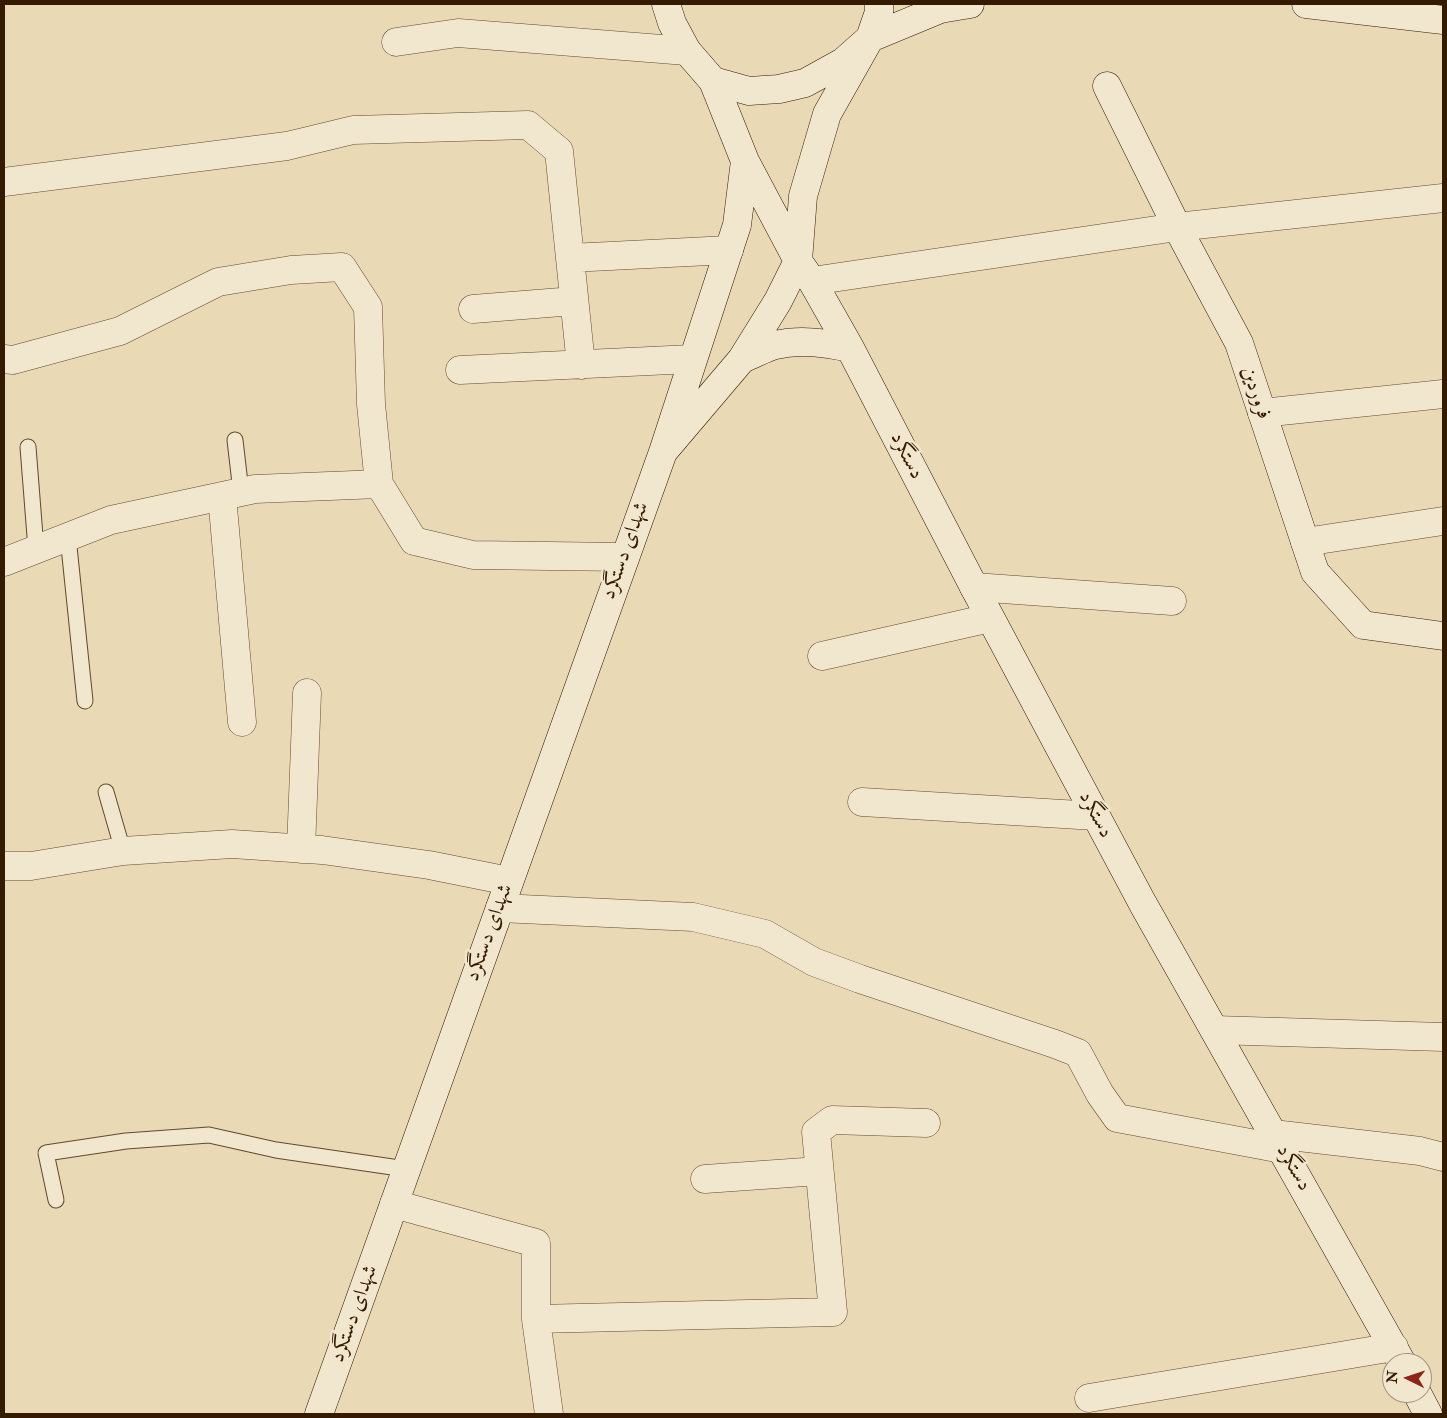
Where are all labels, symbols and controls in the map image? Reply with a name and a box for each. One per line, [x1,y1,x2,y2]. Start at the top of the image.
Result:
street label: فروردین [1234,363,1276,423]
street label: دستگرد [883,428,929,484]
street label: شهدای دستگرد [597,499,655,603]
street label: دستگرد [1072,787,1118,843]
street label: شهدای دستگرد [461,881,519,985]
street label: دستگرد [1270,1140,1316,1196]
street label: شهدای دستگرد [326,1262,384,1366]
north arrow [1382,1353,1432,1403]
text: N [1384,1370,1401,1384]

